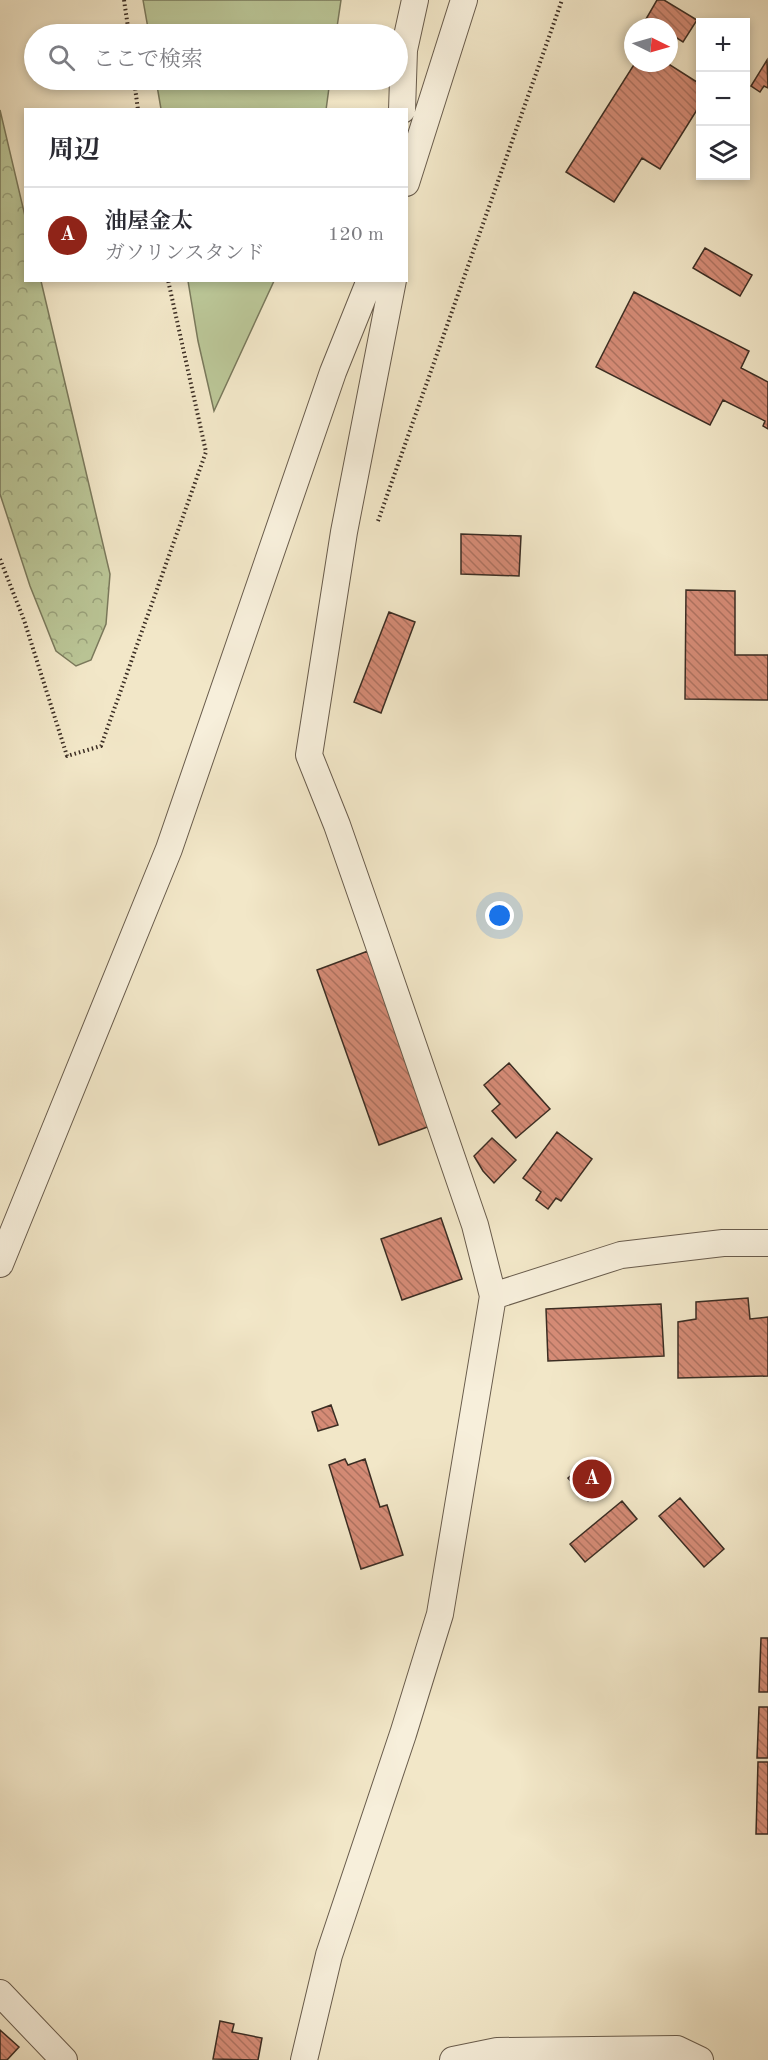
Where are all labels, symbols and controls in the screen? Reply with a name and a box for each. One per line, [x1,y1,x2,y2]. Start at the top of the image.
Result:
north arrow [624,18,678,72]
map controls [696,18,750,180]
button: + [696,18,750,72]
search box [24,24,408,90]
icon: search [45,41,78,74]
text: ここで検索 [93,49,203,71]
button: − [696,72,750,126]
button: layers [696,126,750,180]
text: 周辺 [48,138,100,164]
text: 油屋金太 [105,211,193,233]
text: A [60,225,75,245]
text: 120 m [328,225,384,245]
text: ガソリンスタンド [105,244,264,264]
your location [485,901,514,930]
pin: A [572,1456,612,1502]

